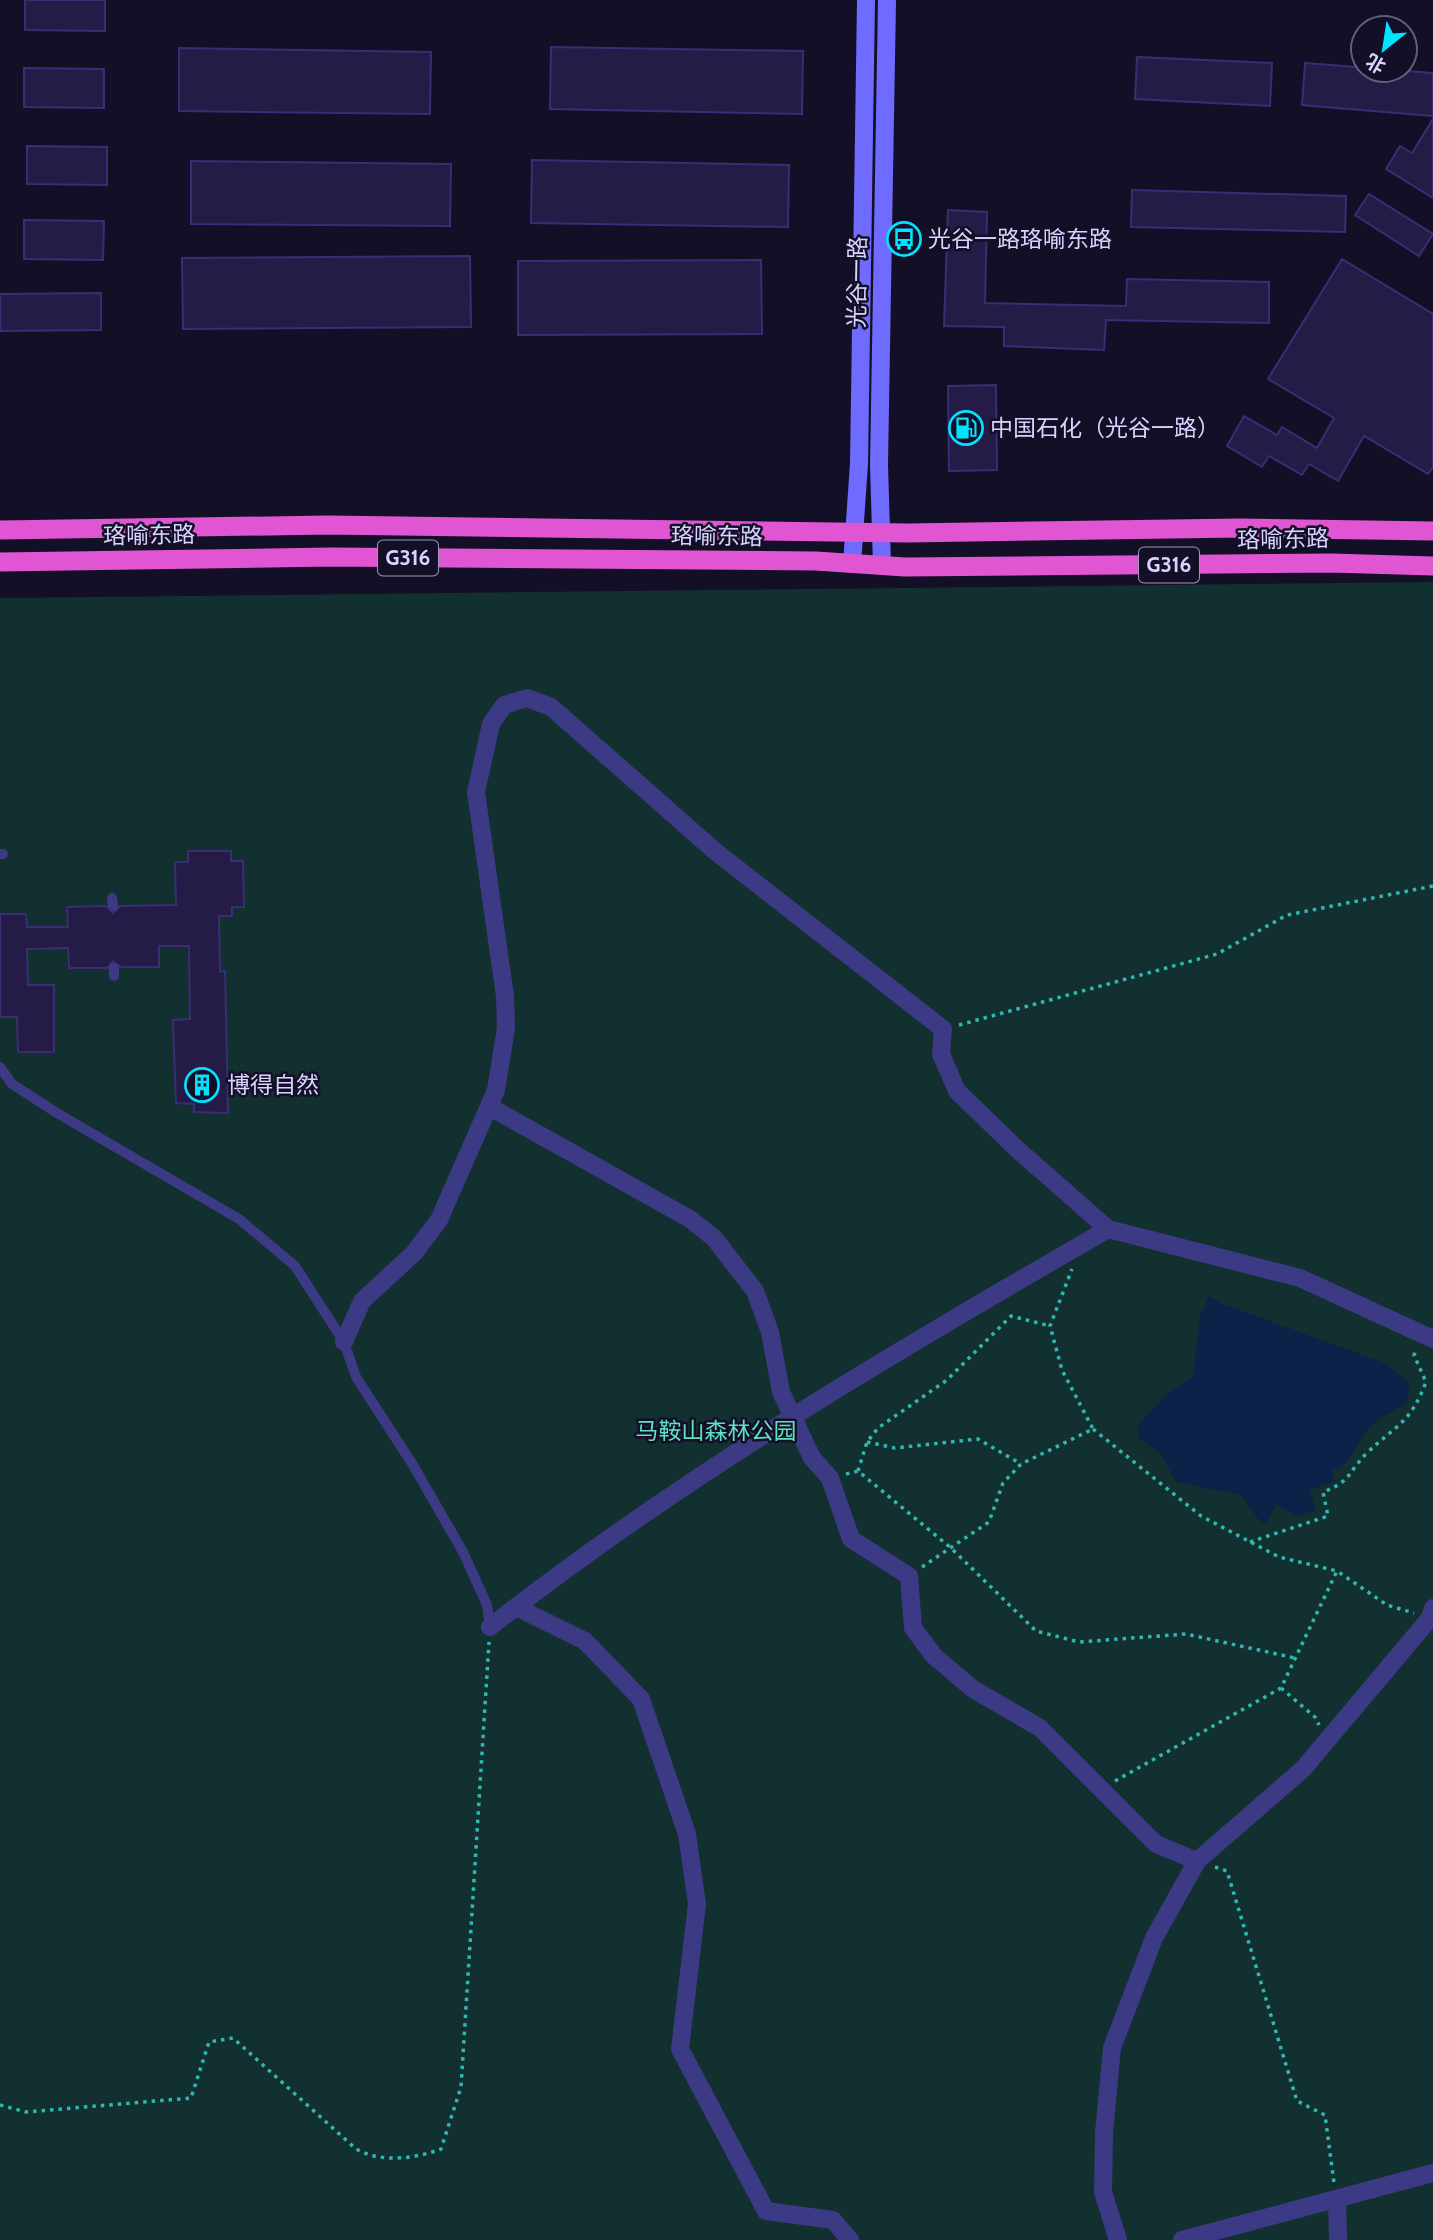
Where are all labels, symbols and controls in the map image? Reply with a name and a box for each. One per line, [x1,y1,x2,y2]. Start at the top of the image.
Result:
north arrow [1349,14,1419,84]
text: 北 [1362,49,1390,78]
bus stop icon: 光谷一路珞喻东路 [885,220,923,258]
place label: 光谷一路珞喻东路 [928,225,1112,253]
street label: 光谷一路 [842,236,872,328]
fuel station icon: 中国石化（光谷一路） [947,409,985,447]
place label: 中国石化（光谷一路） [990,414,1220,442]
street label: 珞喻东路 [103,520,195,550]
street label: 珞喻东路 [671,521,763,551]
street label: 珞喻东路 [1237,524,1329,554]
road number: G316 [378,540,438,576]
road number: G316 [1139,548,1199,582]
building icon: 博得自然 [183,1066,221,1104]
place label: 博得自然 [227,1071,319,1099]
park label: 马鞍山森林公园 [636,1417,797,1445]

